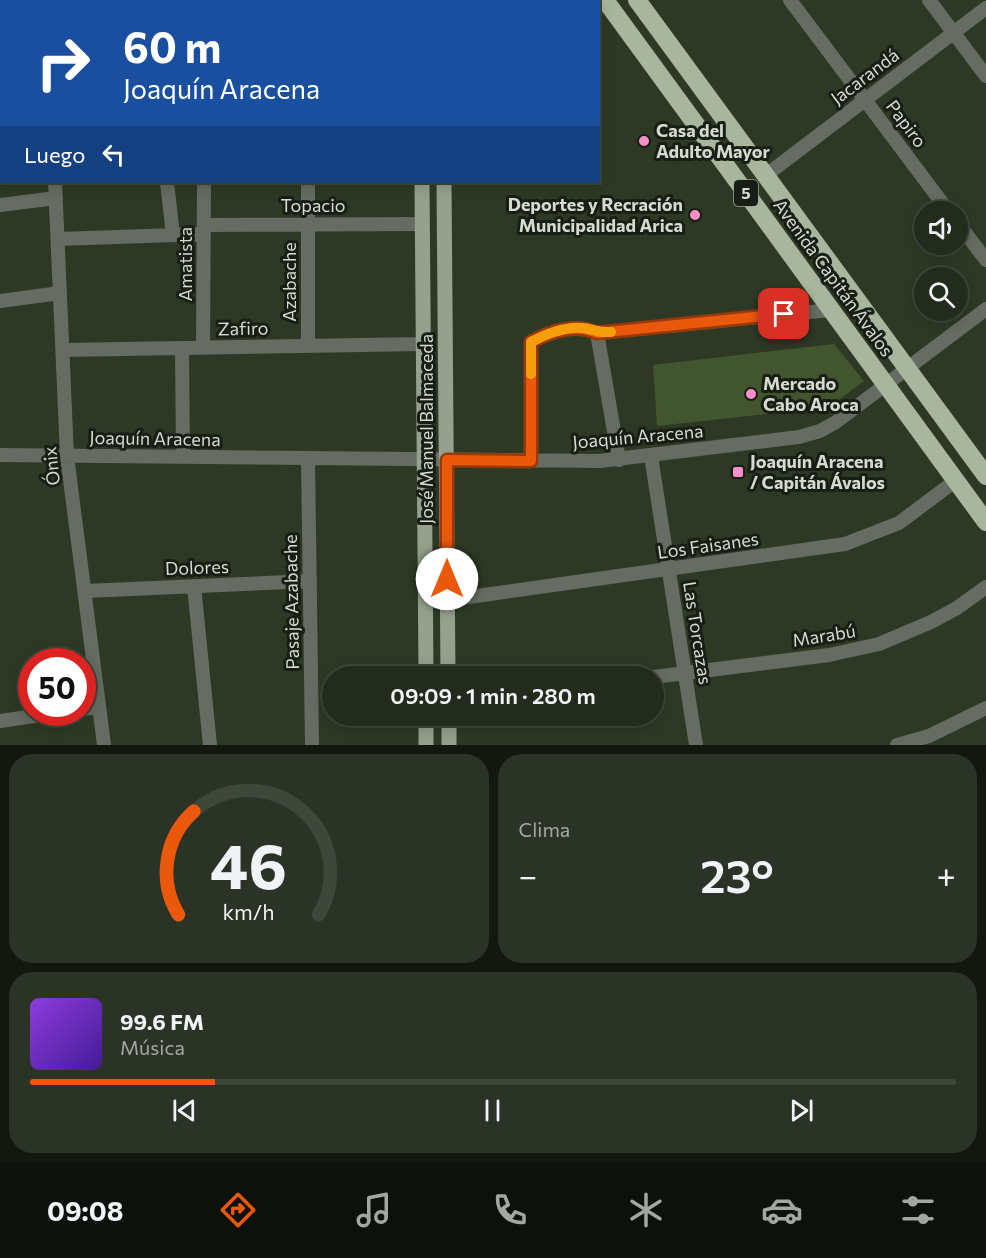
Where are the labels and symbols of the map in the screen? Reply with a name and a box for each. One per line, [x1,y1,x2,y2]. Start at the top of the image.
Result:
street label: Jacarandá [826,44,903,109]
street label: Papiro [882,95,932,151]
place label: Casa del Adulto Mayor [656,119,771,162]
marker: Casa del Adulto Mayor [637,134,651,148]
road number: 5 [734,180,758,206]
place label: Deportes y Recración Municipalidad Arica [508,193,683,236]
street label: Topacio [280,194,346,216]
street label: Avenida Capitán Ávalos [769,194,898,360]
marker: Deportes y Recración Municipalidad Arica [688,208,702,222]
street label: Amatista [174,227,196,301]
street label: Azabache [278,242,300,322]
pin [758,288,809,339]
street label: Zafiro [217,317,269,339]
street label: José Manuel Balmaceda [415,334,437,524]
place label: Mercado Cabo Aroca [763,372,859,415]
marker: Mercado Cabo Aroca [744,387,758,401]
street label: Joaquín Aracena [572,419,704,453]
street label: Joaquín Aracena [89,426,221,450]
street label: Ónix [38,445,64,487]
place label: Joaquín Aracena / Capitán Ávalos [750,450,885,493]
marker: Joaquín Aracena / Capitán Ávalos [731,465,745,479]
street label: Los Faisanes [656,527,760,563]
street label: Pasaje Azabache [279,534,303,670]
position arrow [415,547,479,611]
street label: Dolores [165,555,229,579]
street label: Las Torcazas [679,580,717,686]
street label: Marabú [791,619,857,651]
speed limit sign: 50 [18,648,96,726]

